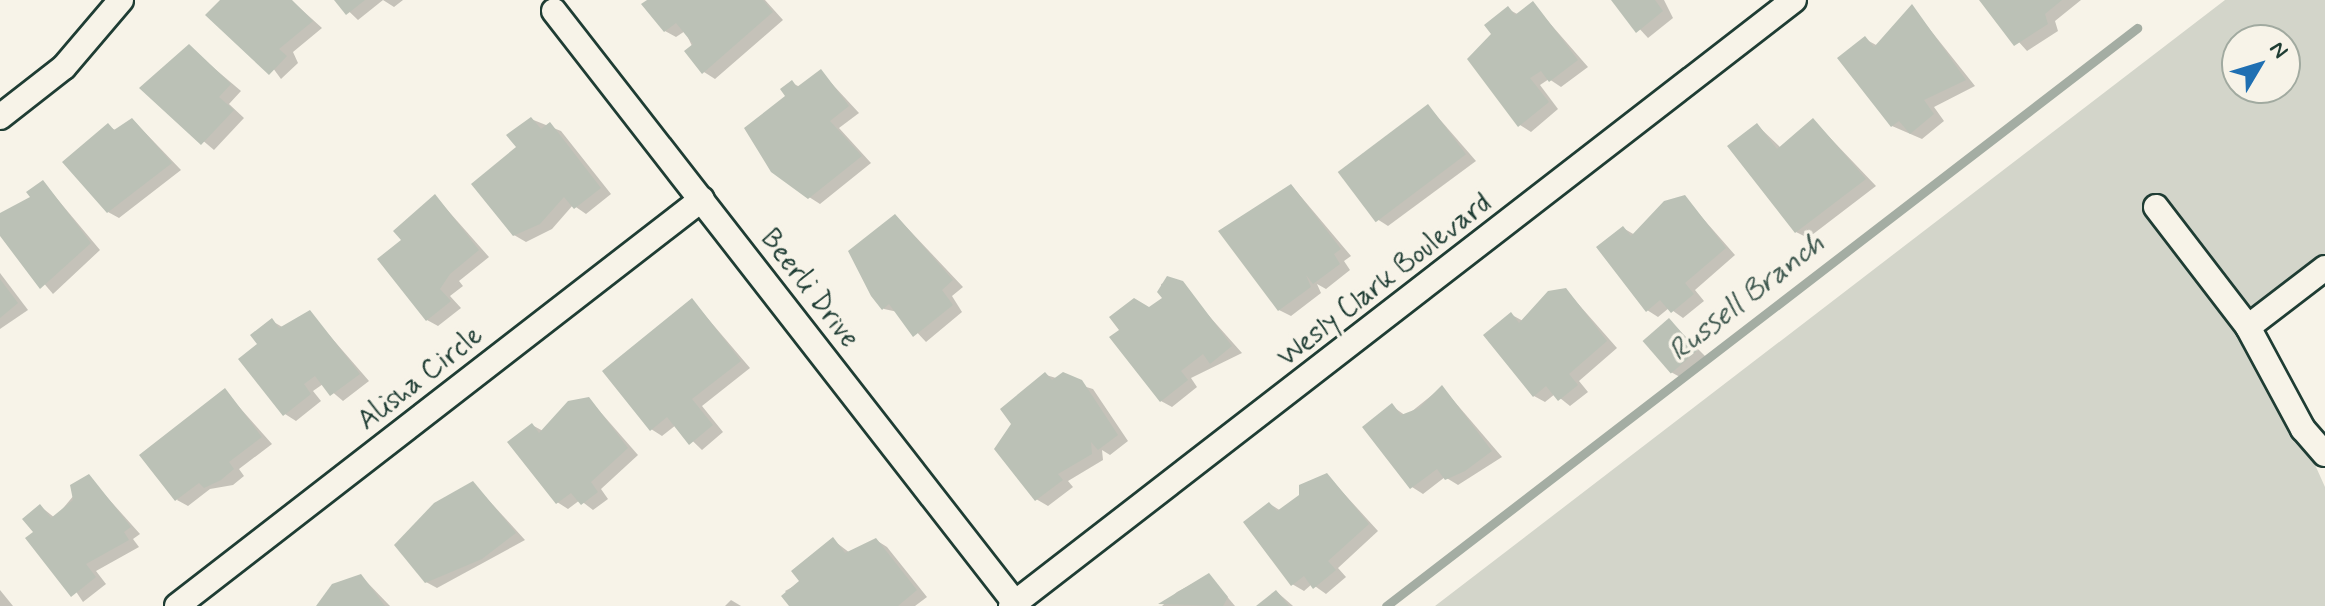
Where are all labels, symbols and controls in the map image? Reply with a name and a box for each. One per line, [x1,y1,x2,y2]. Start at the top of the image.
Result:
north arrow [2221,24,2301,104]
text: N [2263,36,2294,65]
street label: Wesly Clark Boulevard [1271,186,1499,376]
street label: Beerli Drive [752,223,866,355]
water label: Russell Branch [1660,224,1834,372]
street label: Alisha Circle [352,320,490,438]

